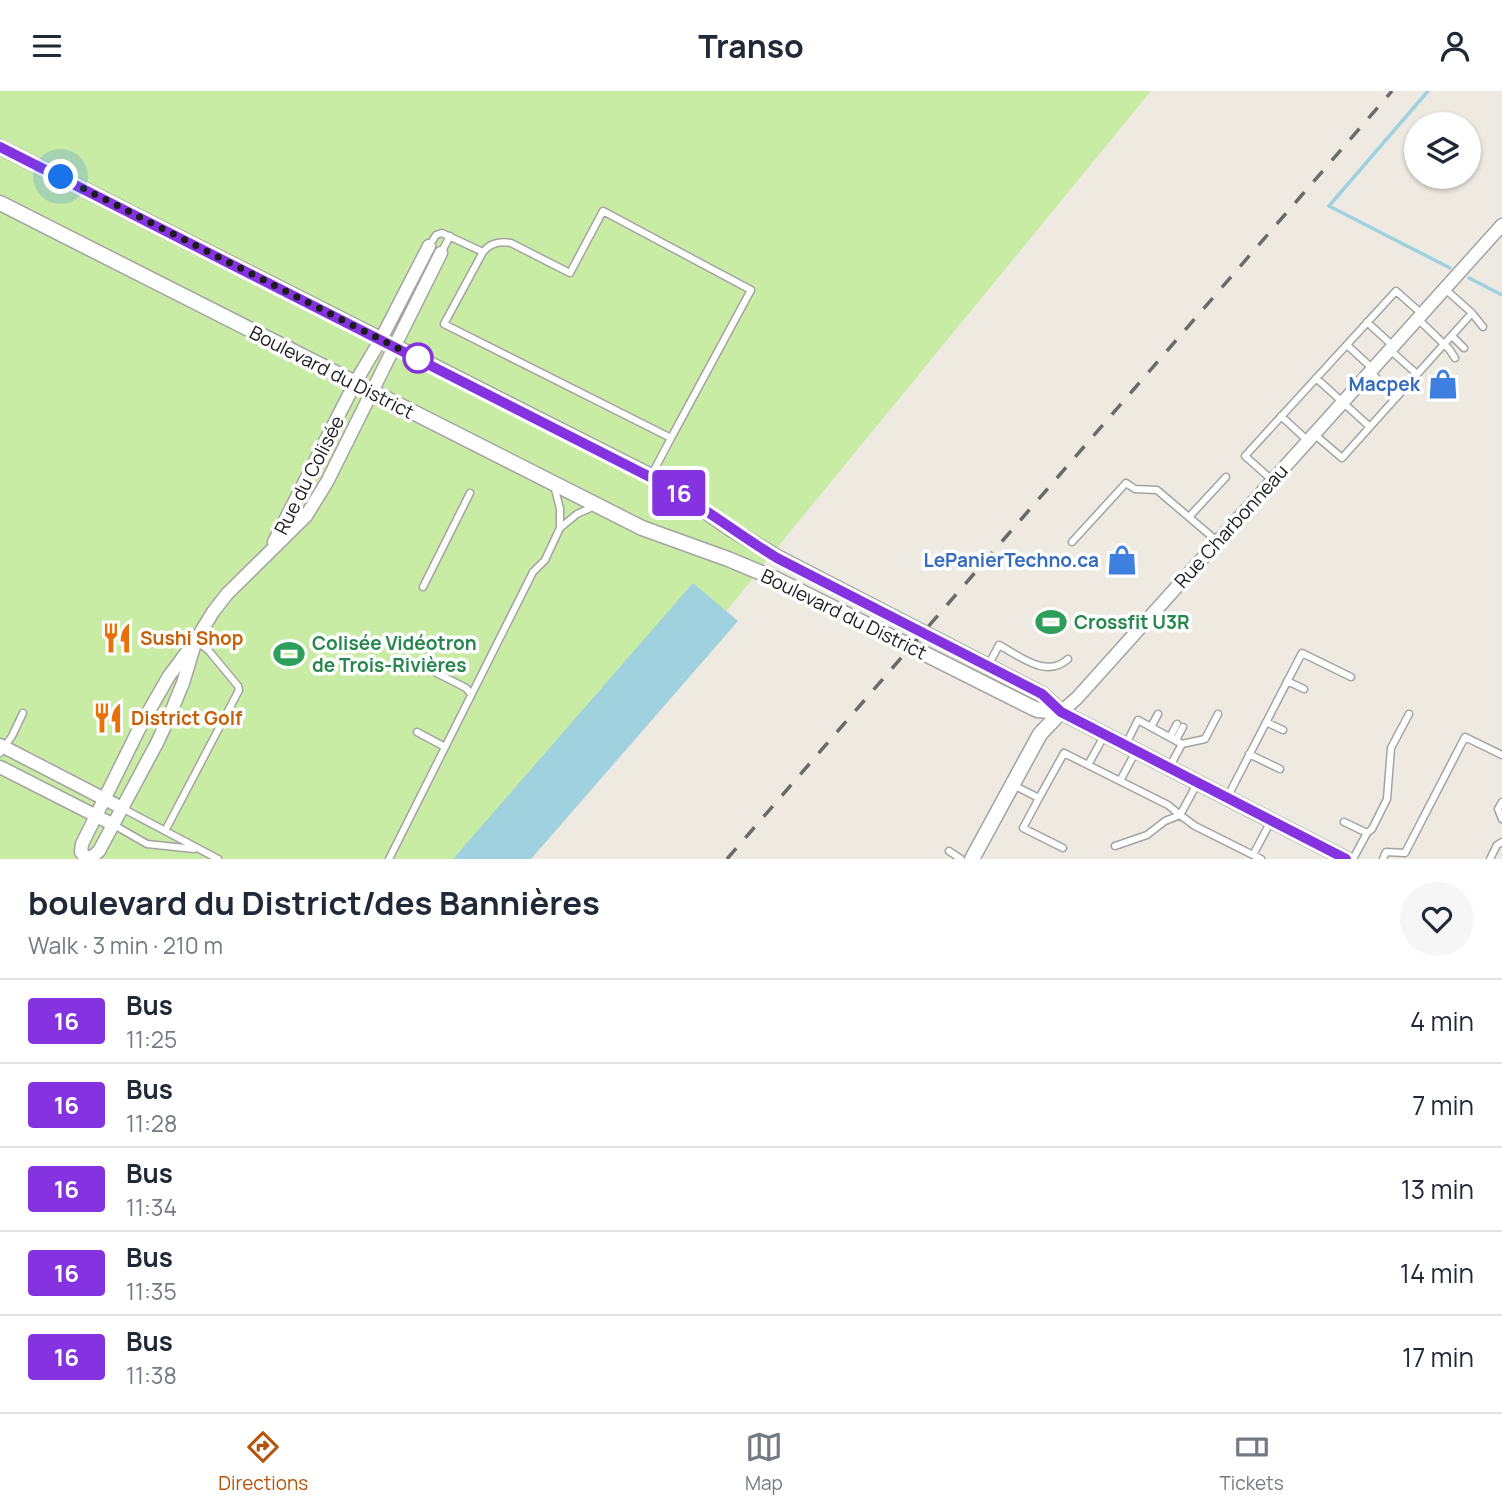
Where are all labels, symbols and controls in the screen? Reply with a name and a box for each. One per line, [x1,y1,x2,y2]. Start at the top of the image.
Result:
text: Transo [698,24,804,68]
icon: menu [28,27,66,65]
icon: person [1436,27,1474,65]
map controls [1404,112,1481,189]
button: layers [1404,112,1481,189]
your location [43,159,78,194]
street label: Boulevard du District [245,319,419,425]
unlabelled marker [403,343,433,373]
shop icon: Macpek [1426,367,1460,401]
place label: Macpek [1349,371,1421,397]
street label: Rue du Colisée [268,411,350,539]
street label: Rue Charbonneau [1168,459,1294,593]
line badge: 16 [648,470,710,516]
text: 16 [666,476,692,509]
shop icon: LePanierTechno.ca [1105,543,1139,577]
place label: LePanierTechno.ca [924,547,1099,573]
street label: Boulevard du District [757,563,931,665]
sports icon: Crossfit U3R [1034,605,1068,639]
place label: Crossfit U3R [1074,609,1190,635]
restaurant icon: Sushi Shop [100,621,134,655]
place label: Sushi Shop [140,625,244,651]
place label: Colisée Vidéotron de Trois-Rivières [312,630,477,678]
sports icon: Colisée Vidéotron de Trois-Rivières [272,637,306,671]
restaurant icon: District Golf [91,701,125,735]
place label: District Golf [131,705,242,731]
text: boulevard du District/des Bannières [28,880,600,925]
button: heart [1400,882,1474,956]
text: Walk · 3 min · 210 m [28,929,223,961]
text: Bus [126,987,173,1023]
text: 4 min [1410,1003,1474,1039]
text: 16 [54,1004,79,1037]
text: 11:25 [126,1023,177,1055]
text: Bus [126,1071,173,1107]
text: 7 min [1412,1087,1474,1123]
text: 16 [54,1088,79,1121]
text: 11:28 [126,1107,177,1139]
text: Bus [126,1155,173,1191]
text: 13 min [1401,1171,1474,1207]
text: 16 [54,1172,79,1205]
text: 11:34 [126,1191,177,1223]
text: Bus [126,1239,173,1275]
text: 14 min [1400,1255,1474,1291]
text: 16 [54,1256,79,1289]
text: 11:35 [126,1275,177,1307]
text: Bus [126,1323,173,1359]
text: 17 min [1402,1339,1474,1375]
text: 16 [54,1340,79,1373]
text: 11:38 [126,1359,177,1391]
tab: Directions [218,1428,308,1496]
tab: Map [745,1428,783,1496]
tab: Tickets [1219,1428,1284,1496]

